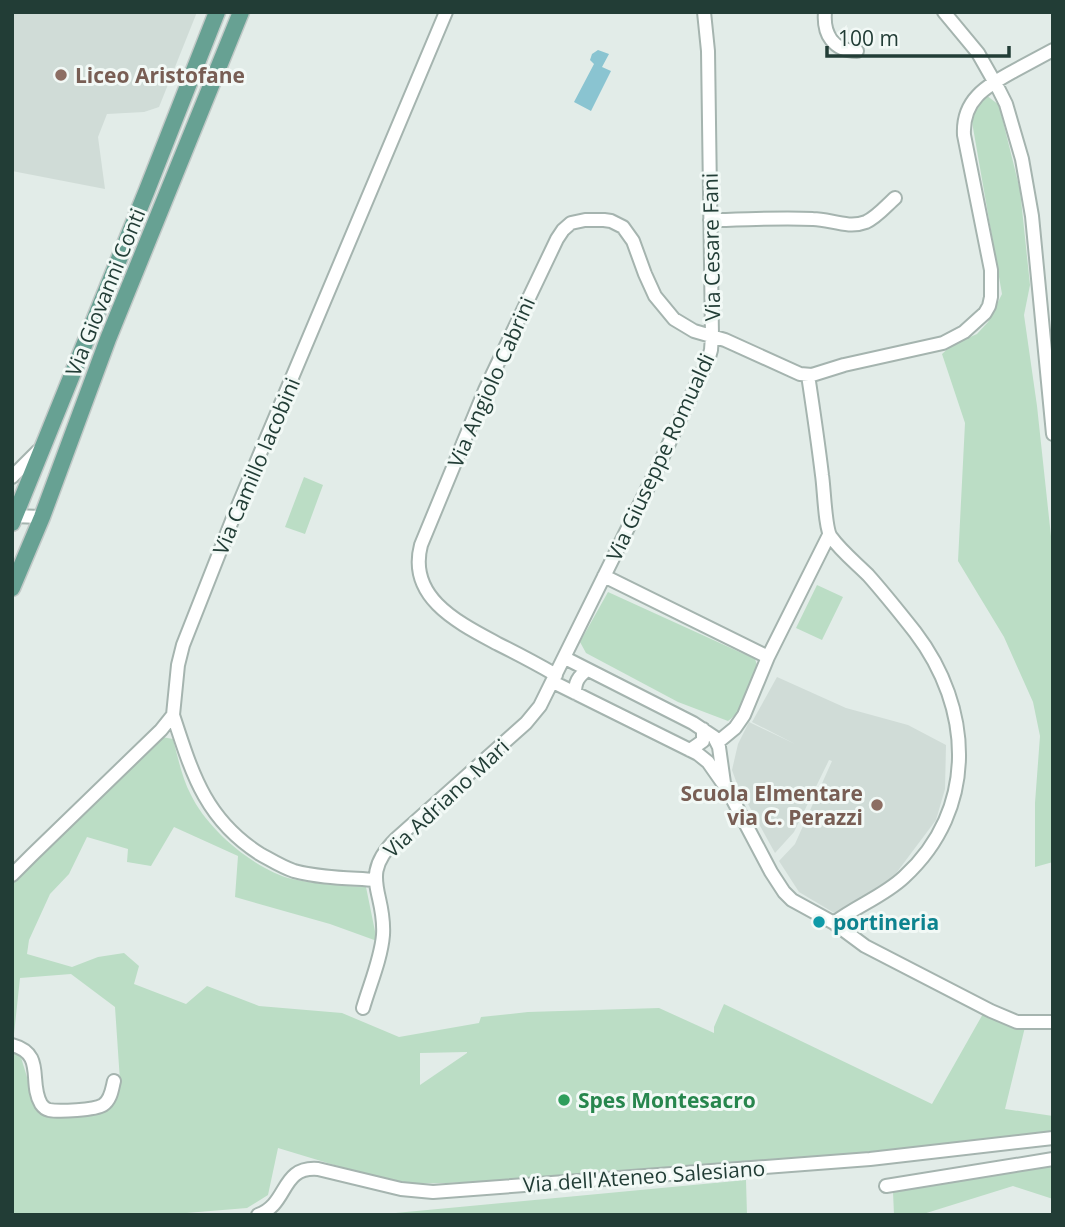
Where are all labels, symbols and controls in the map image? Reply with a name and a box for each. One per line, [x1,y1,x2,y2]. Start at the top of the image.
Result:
scale bar [827,14,1009,58]
text: 100 m [838,24,899,52]
place label: Liceo Aristofane [75,61,245,89]
marker: Liceo Aristofane [53,67,69,83]
street label: Via Cesare Fani [696,173,726,321]
street label: Via Giovanni Conti [59,204,151,380]
street label: Via Angiolo Cabrini [441,292,541,472]
street label: Via Giuseppe Romualdi [600,349,720,565]
street label: Via Camillo Iacobini [206,373,306,559]
street label: Via Adriano Mari [377,733,515,863]
place label: Scuola Elmentare via C. Perazzi [681,779,863,831]
marker: Scuola Elmentare via C. Perazzi [869,797,885,813]
place label: portineria [833,908,939,936]
marker: portineria [811,914,827,930]
place label: Spes Montesacro [578,1086,756,1114]
marker: Spes Montesacro [556,1092,572,1108]
street label: Via dell'Ateneo Salesiano [522,1154,766,1198]

